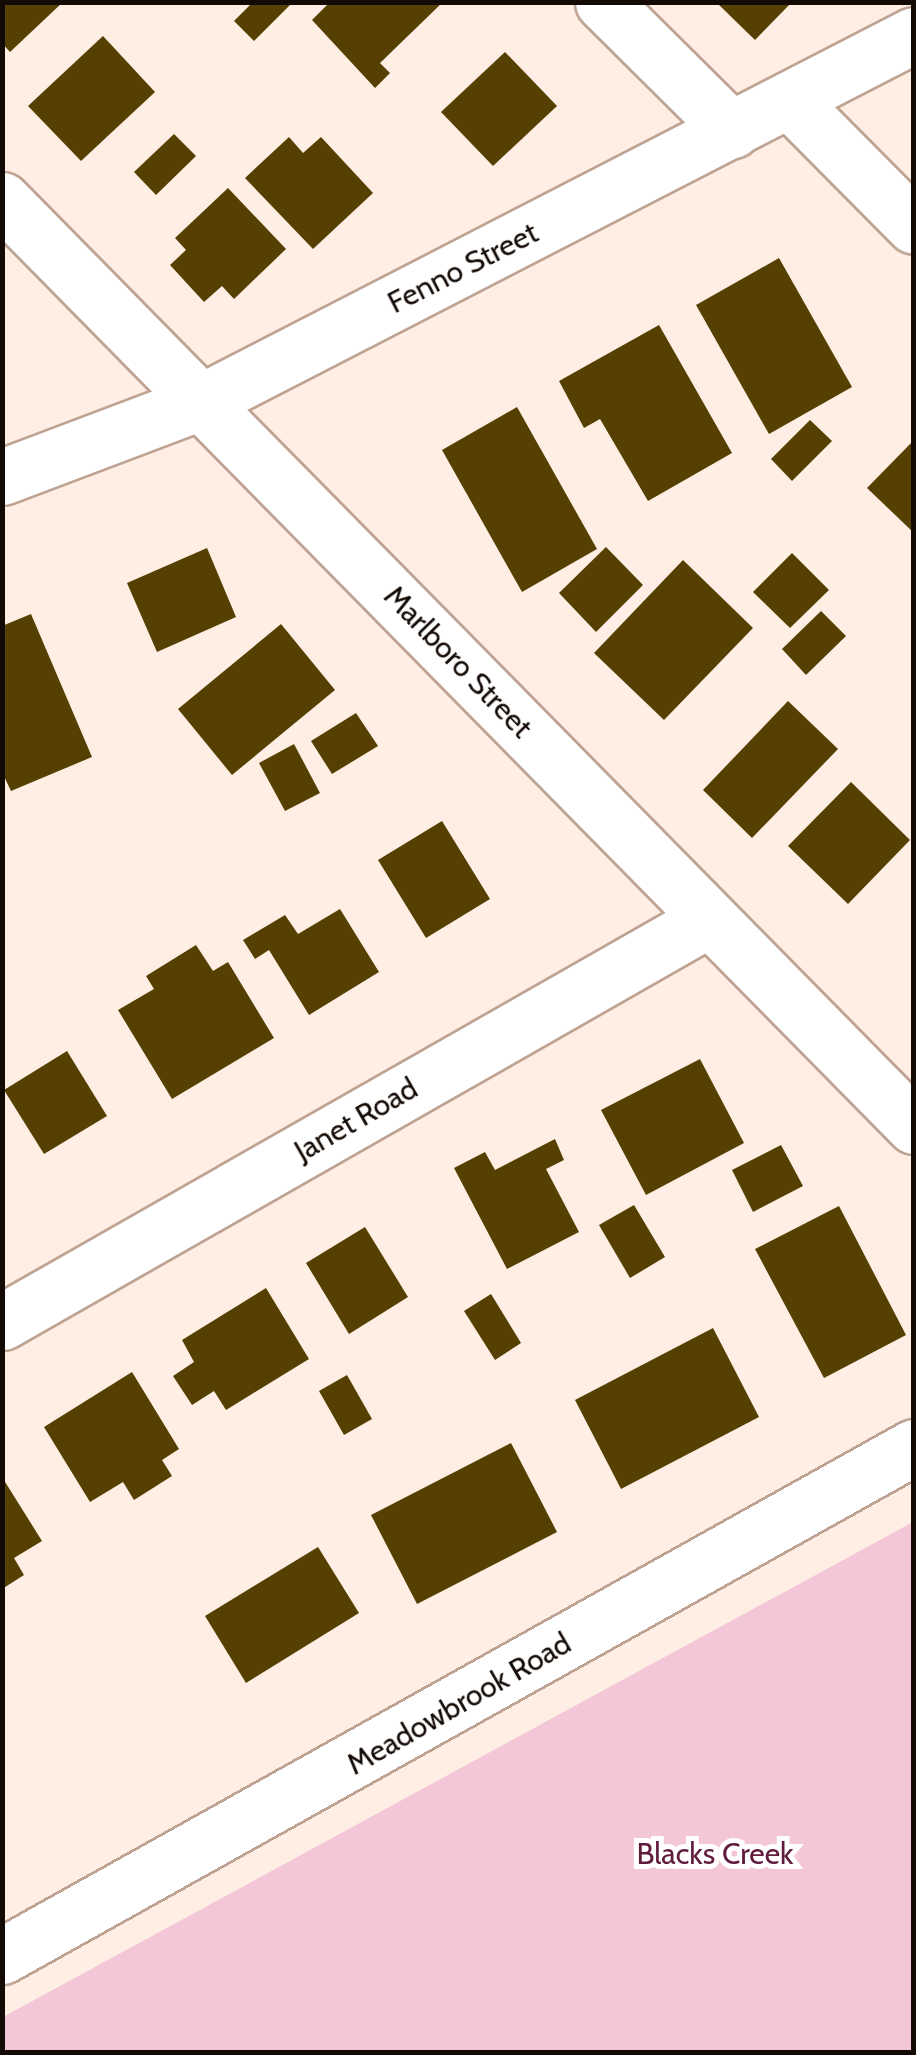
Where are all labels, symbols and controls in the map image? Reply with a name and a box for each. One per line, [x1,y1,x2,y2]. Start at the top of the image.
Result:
street label: Fenno Street [382,215,544,321]
street label: Marlboro Street [376,578,540,746]
street label: Janet Road [288,1070,424,1170]
street label: Meadowbrook Road [341,1625,577,1783]
park label: Blacks Creek [637,1836,793,1872]

